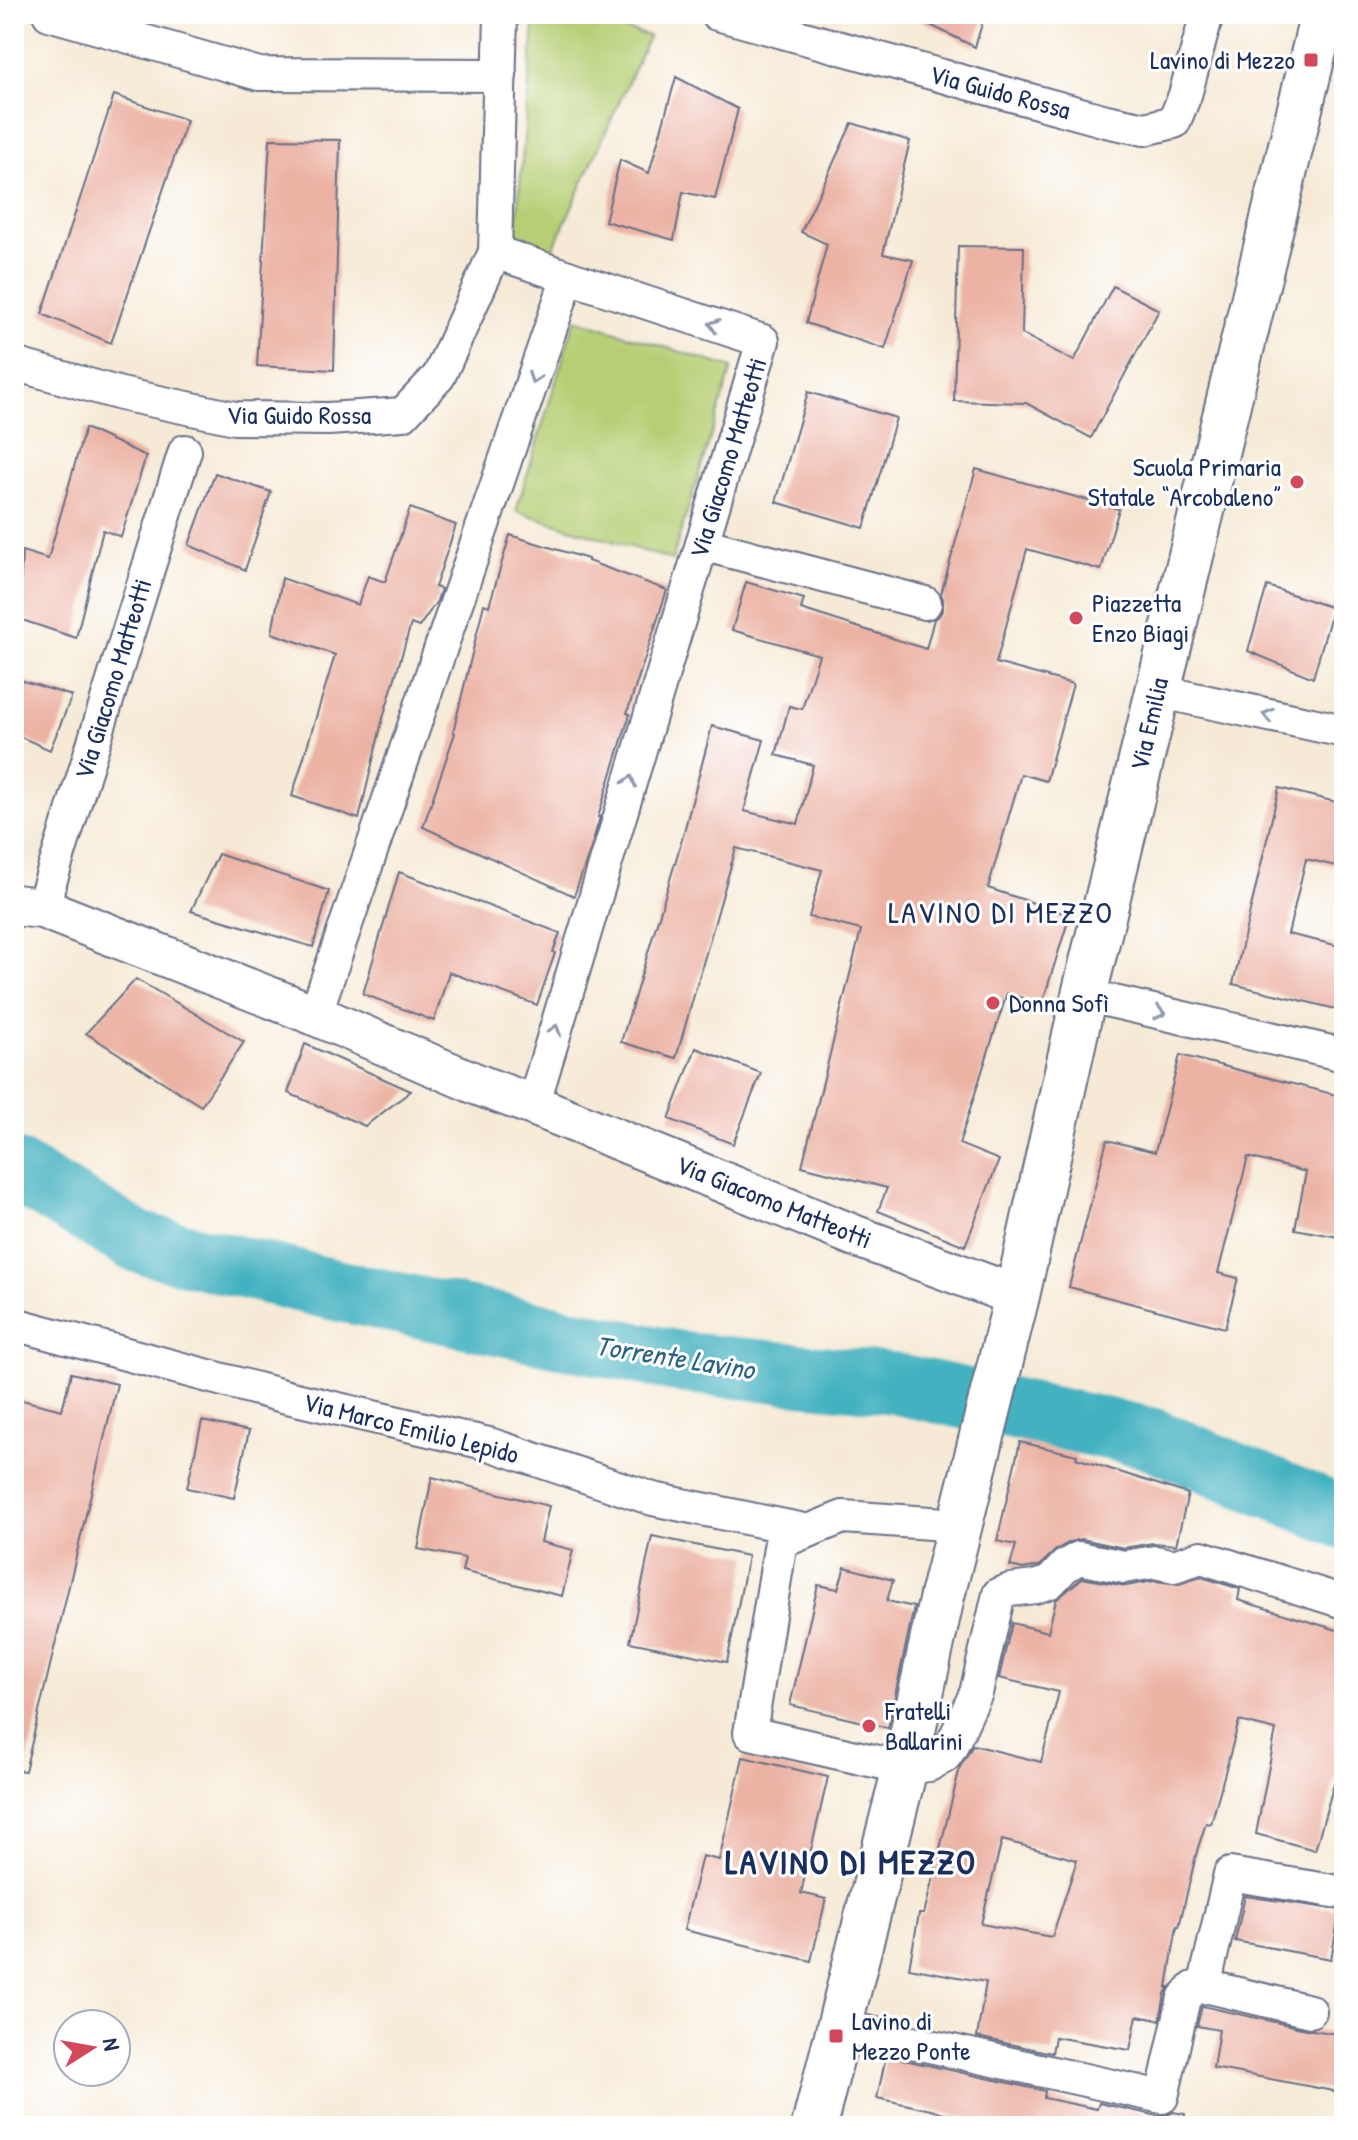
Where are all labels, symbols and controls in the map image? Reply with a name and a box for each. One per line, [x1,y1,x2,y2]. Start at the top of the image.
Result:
place label: Lavino di Mezzo [1150,42,1295,77]
marker: Lavino di Mezzo [1302,51,1320,69]
street label: Via Guido Rossa [926,56,1074,127]
one-way arrow [708,318,722,334]
street label: Via Giacomo Matteotti [680,353,775,562]
one-way arrow [527,371,543,385]
street label: Via Guido Rossa [227,397,371,432]
place label: Scuola Primaria Statale “Arcobaleno” [1088,449,1281,514]
marker: Scuola Primaria Statale “Arcobaleno” [1288,473,1306,491]
street label: Via Giacomo Matteotti [65,574,160,783]
place label: Piazzetta Enzo Biagi [1092,585,1189,650]
marker: Piazzetta Enzo Biagi [1067,609,1085,627]
street label: Via Emilia [1121,674,1176,774]
one-way arrow [1261,707,1275,724]
one-way arrow [621,775,637,789]
district label: LAVINO DI MEZZO [888,892,1114,932]
place label: Donna Sofì [1009,985,1109,1020]
marker: Donna Sofì [984,994,1002,1012]
one-way arrow [1152,1004,1166,1021]
one-way arrow [546,1024,562,1037]
street label: Via Giacomo Matteotti [671,1146,877,1257]
water label: Torrente Lavino [593,1326,759,1389]
street label: Via Marco Emilio Lepido [300,1384,522,1471]
place label: Fratelli Ballarini [884,1693,963,1758]
marker: Fratelli Ballarini [860,1717,878,1735]
district label: LAVINO DI MEZZO [725,1839,977,1885]
place label: Lavino di Mezzo Ponte [852,2003,971,2068]
north arrow [52,2008,132,2088]
marker: Lavino di Mezzo Ponte [827,2027,845,2045]
text: N [96,2036,128,2053]

